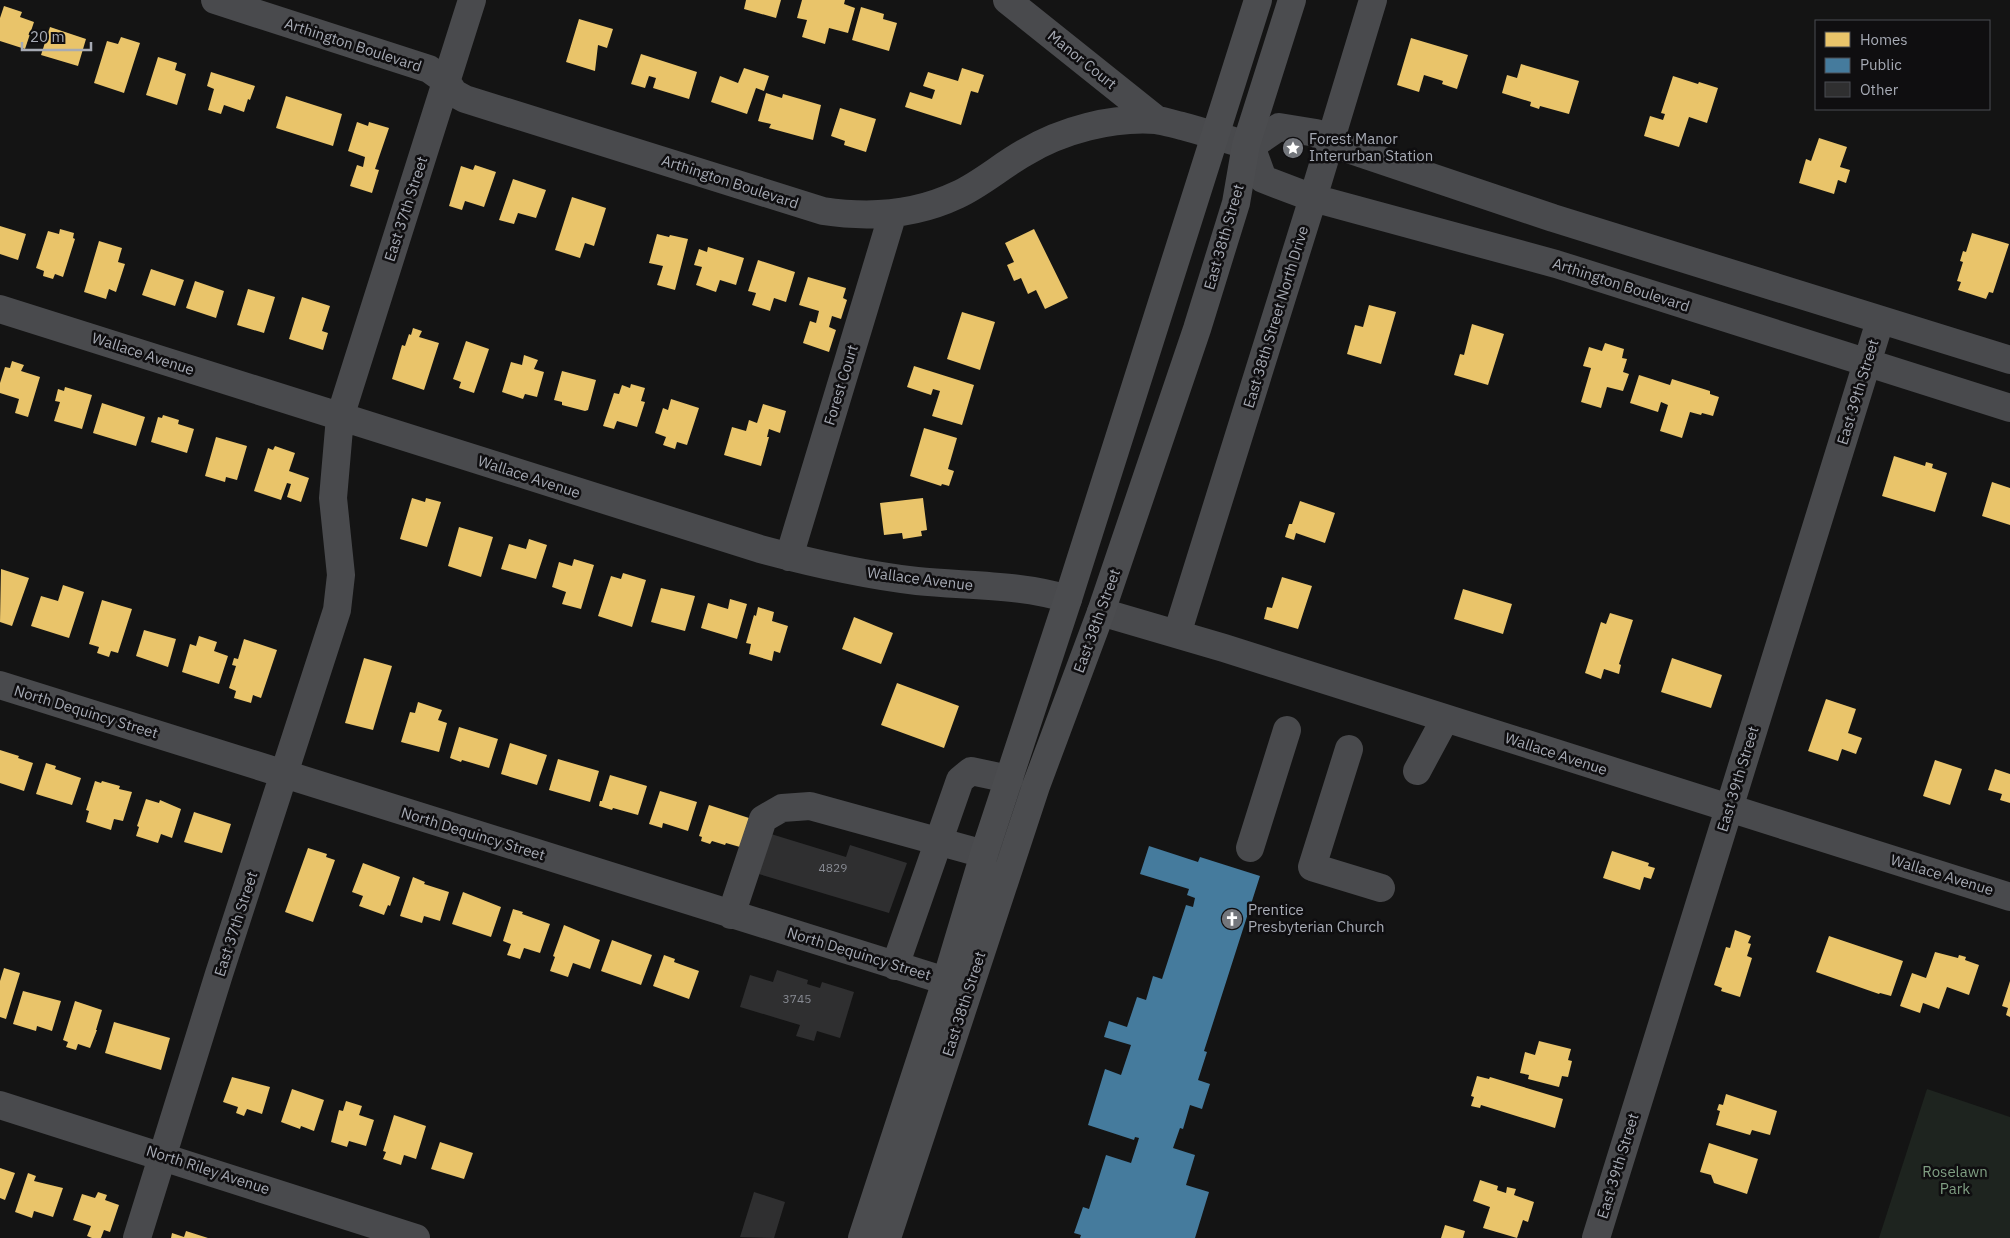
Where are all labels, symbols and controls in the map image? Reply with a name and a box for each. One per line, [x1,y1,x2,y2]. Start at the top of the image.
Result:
street label: Arthington Boulevard [282,13,424,76]
scale bar [22,20,91,52]
legend [1815,20,1990,110]
street label: Manor Court [1044,26,1121,93]
text: 20 m [30,27,65,46]
text: Homes [1860,30,1908,49]
text: Public [1860,55,1902,74]
text: Other [1860,80,1899,99]
place label: Forest Manor Interurban Station [1309,129,1433,165]
place icon: Forest Manor Interurban Station [1281,136,1305,160]
street label: Arthington Boulevard [659,150,801,213]
street label: East 37th Street [380,154,431,264]
street label: East 38th Street [1199,182,1248,292]
street label: East 38th Street North Drive [1239,223,1312,410]
street label: Arthington Boulevard [1550,253,1692,316]
street label: Wallace Avenue [90,328,197,379]
street label: East 39th Street [1832,337,1883,447]
street label: Forest Court [819,342,862,427]
street label: Wallace Avenue [476,451,583,502]
street label: Wallace Avenue [866,563,974,594]
street label: East 38th Street [1069,566,1124,675]
street label: North Dequincy Street [12,681,160,742]
street label: East 39th Street [1712,724,1763,834]
street label: Wallace Avenue [1503,728,1610,779]
street label: North Dequincy Street [399,803,547,864]
street label: Wallace Avenue [1888,850,1996,899]
house number: 4829 [819,860,847,875]
street label: East 37th Street [210,869,261,979]
place label: Prentice Presbyterian Church [1248,900,1385,936]
church icon: Prentice Presbyterian Church [1220,907,1244,931]
street label: North Dequincy Street [785,923,933,984]
street label: East 38th Street [938,949,989,1059]
house number: 3745 [783,991,811,1006]
street label: East 39th Street [1592,1111,1643,1221]
street label: North Riley Avenue [144,1141,272,1198]
park label: Roselawn Park [1922,1162,1988,1198]

